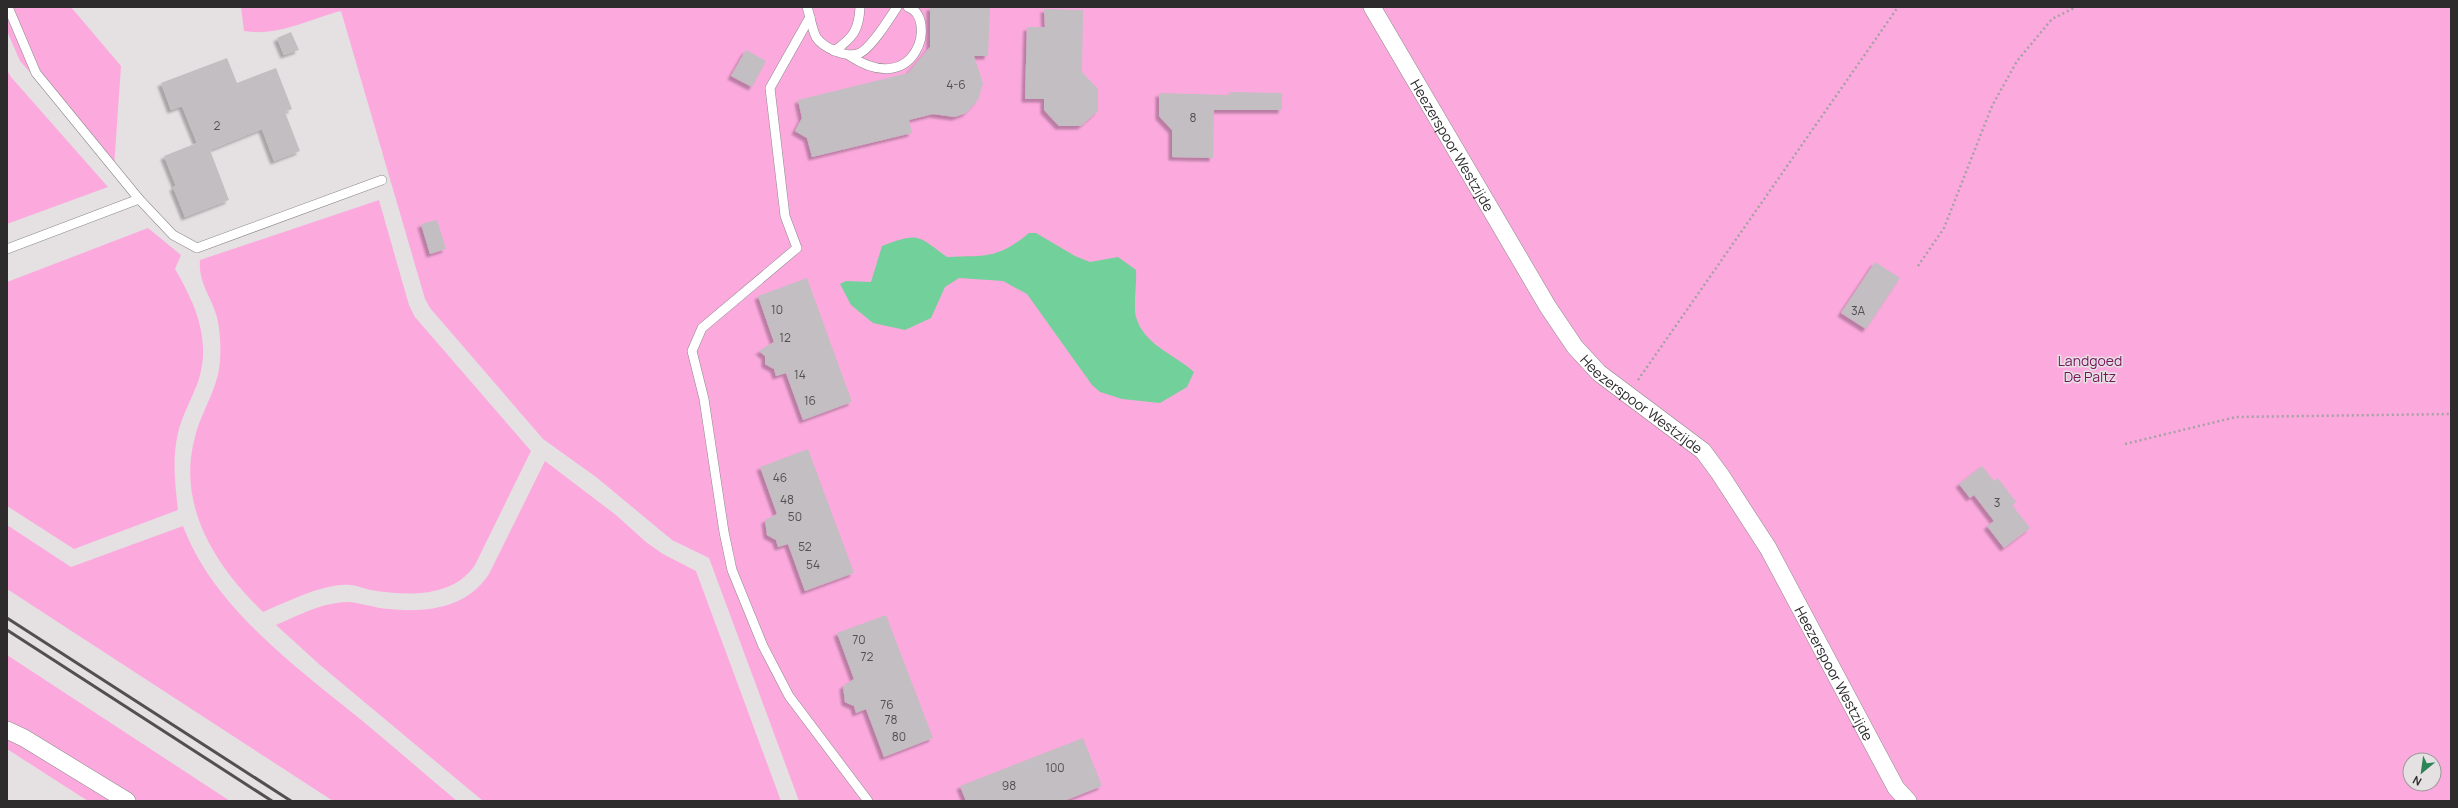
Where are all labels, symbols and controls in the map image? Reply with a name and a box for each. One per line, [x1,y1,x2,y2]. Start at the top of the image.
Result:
house number: 4-6 [946,76,966,93]
street label: Heezerspoor Westzijde [1407,76,1499,215]
house number: 8 [1190,109,1197,126]
house number: 2 [214,117,221,134]
house number: 10 [771,301,783,318]
house number: 3A [1851,302,1866,319]
house number: 12 [779,329,791,346]
street label: Heezerspoor Westzijde [1577,350,1707,457]
park label: Landgoed De Paltz [2058,351,2122,386]
house number: 14 [794,366,806,383]
house number: 16 [804,392,816,409]
house number: 46 [773,469,787,486]
house number: 48 [780,491,794,508]
house number: 3 [1994,494,2000,511]
house number: 50 [788,508,802,525]
house number: 52 [798,538,812,555]
house number: 54 [806,556,820,573]
street label: Heezerspoor Westzijde [1791,602,1878,744]
house number: 70 [852,631,866,648]
house number: 72 [861,648,874,665]
house number: 76 [880,696,894,713]
house number: 78 [885,711,898,728]
house number: 80 [892,728,906,745]
north arrow [2402,752,2442,792]
house number: 100 [1045,759,1065,776]
text: N [2410,773,2424,790]
house number: 98 [1002,777,1016,794]

